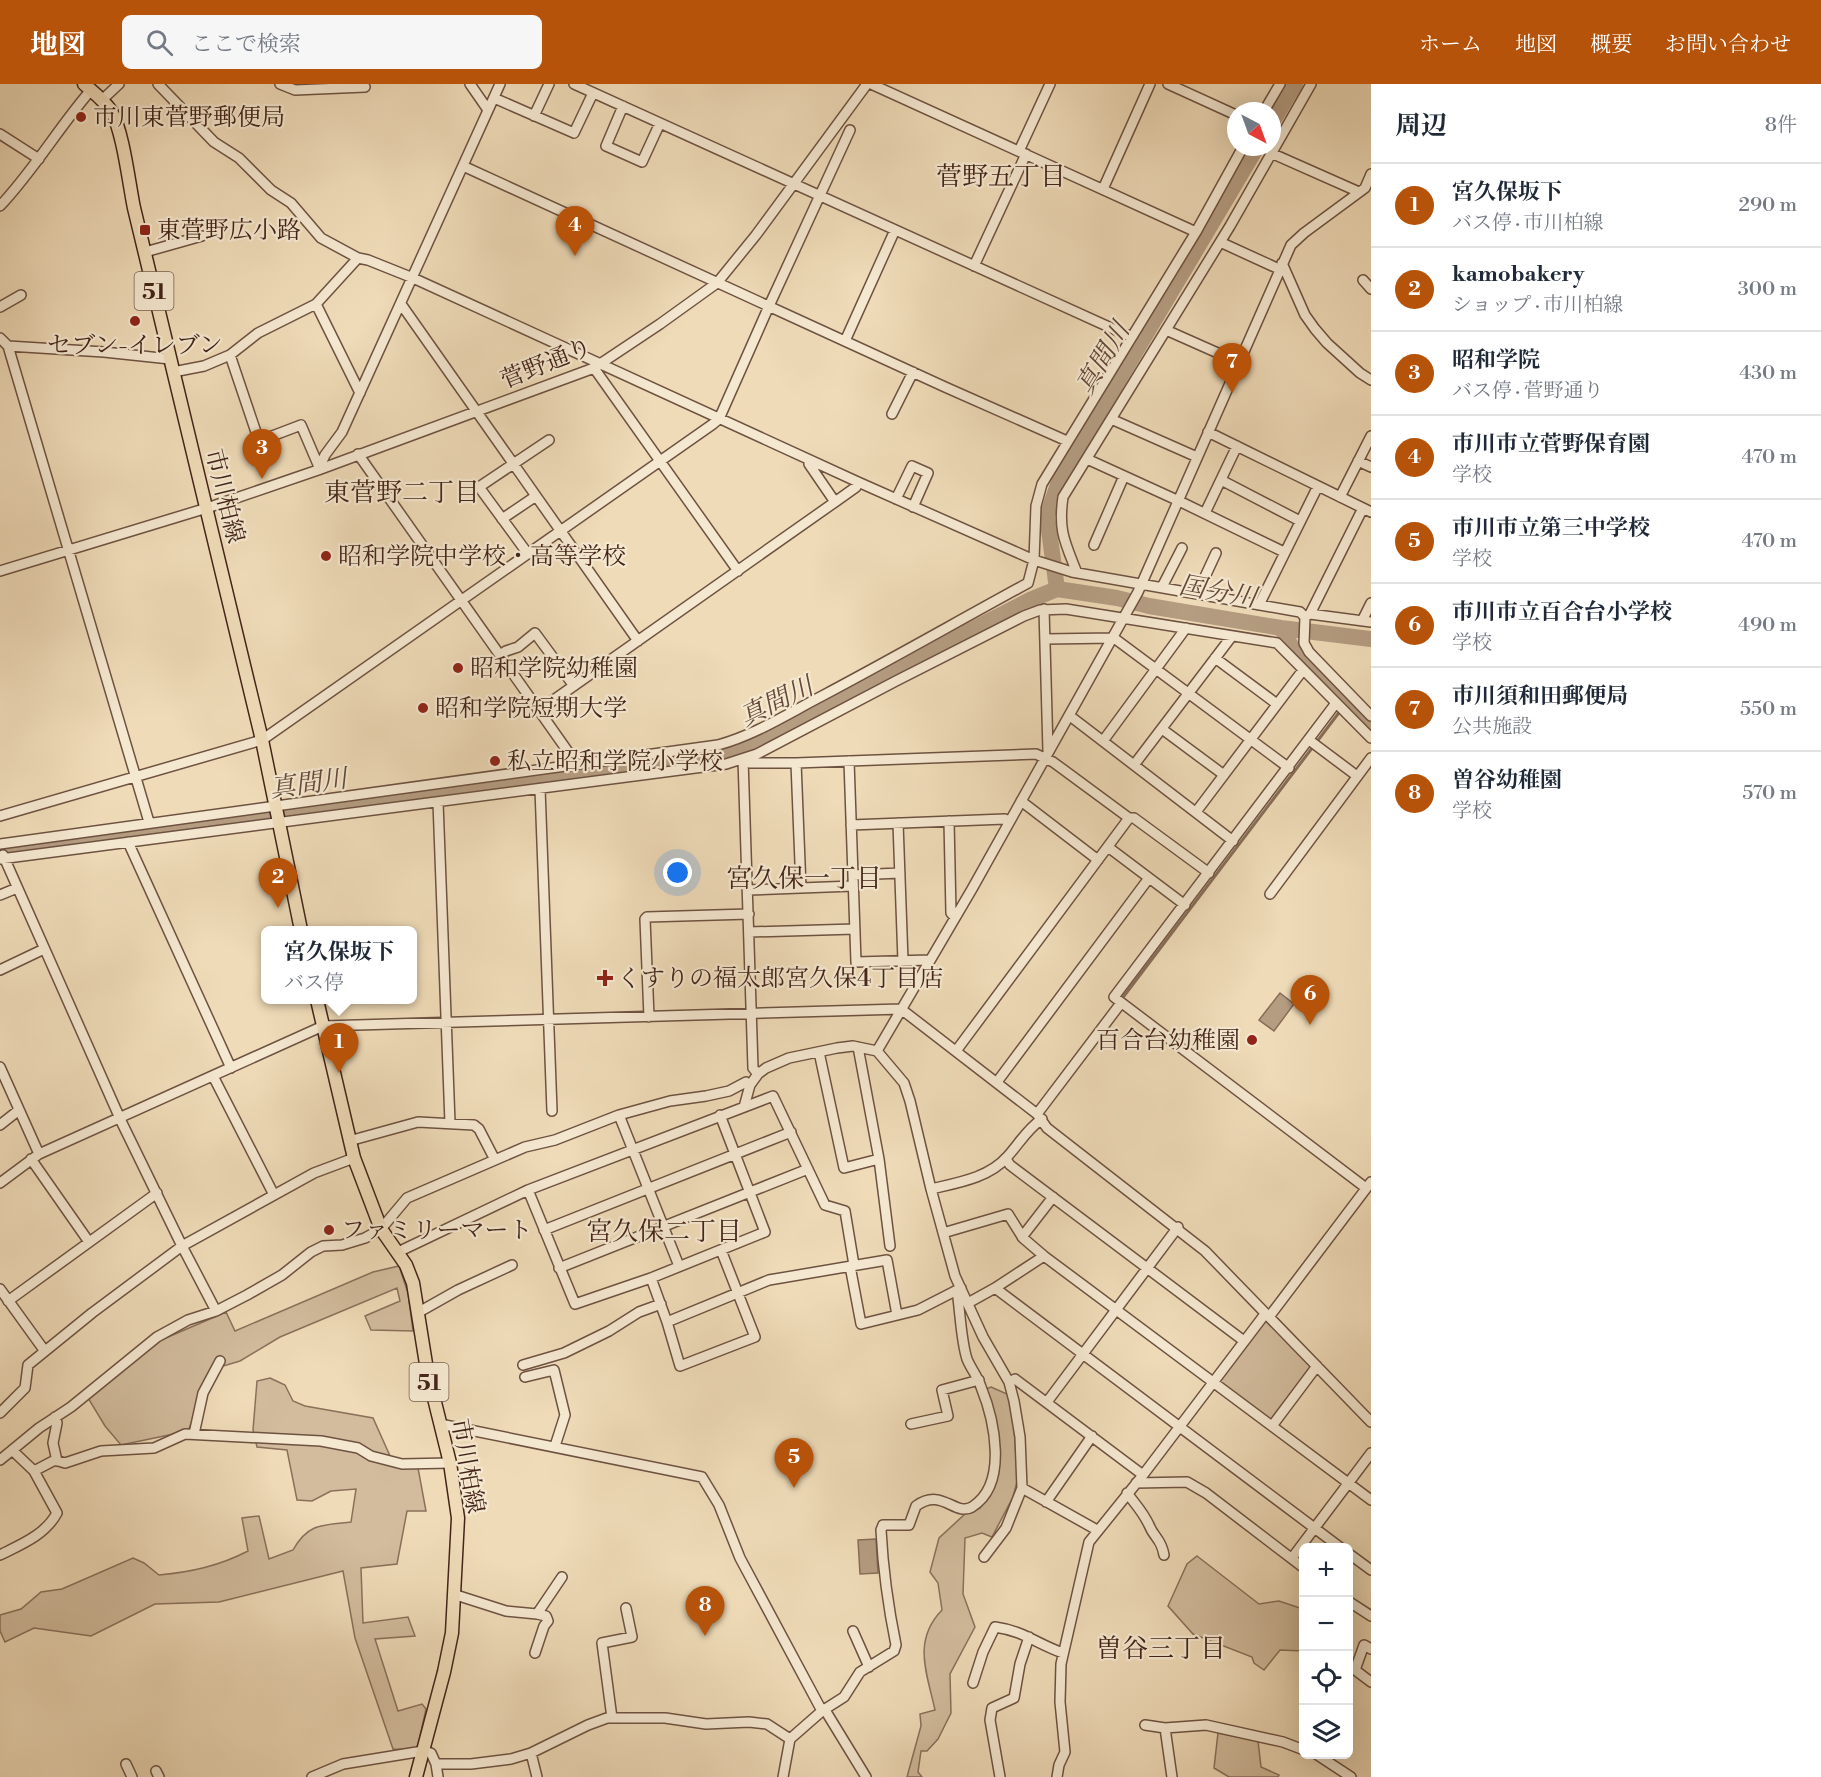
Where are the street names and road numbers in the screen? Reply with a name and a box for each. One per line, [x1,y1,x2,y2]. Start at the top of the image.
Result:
road number: 51 [134,272,174,310]
street label: 菅野通り [496,332,596,396]
street label: 市川柏線 [198,446,250,546]
road number: 51 [410,1363,448,1401]
street label: 市川柏線 [444,1416,490,1516]

